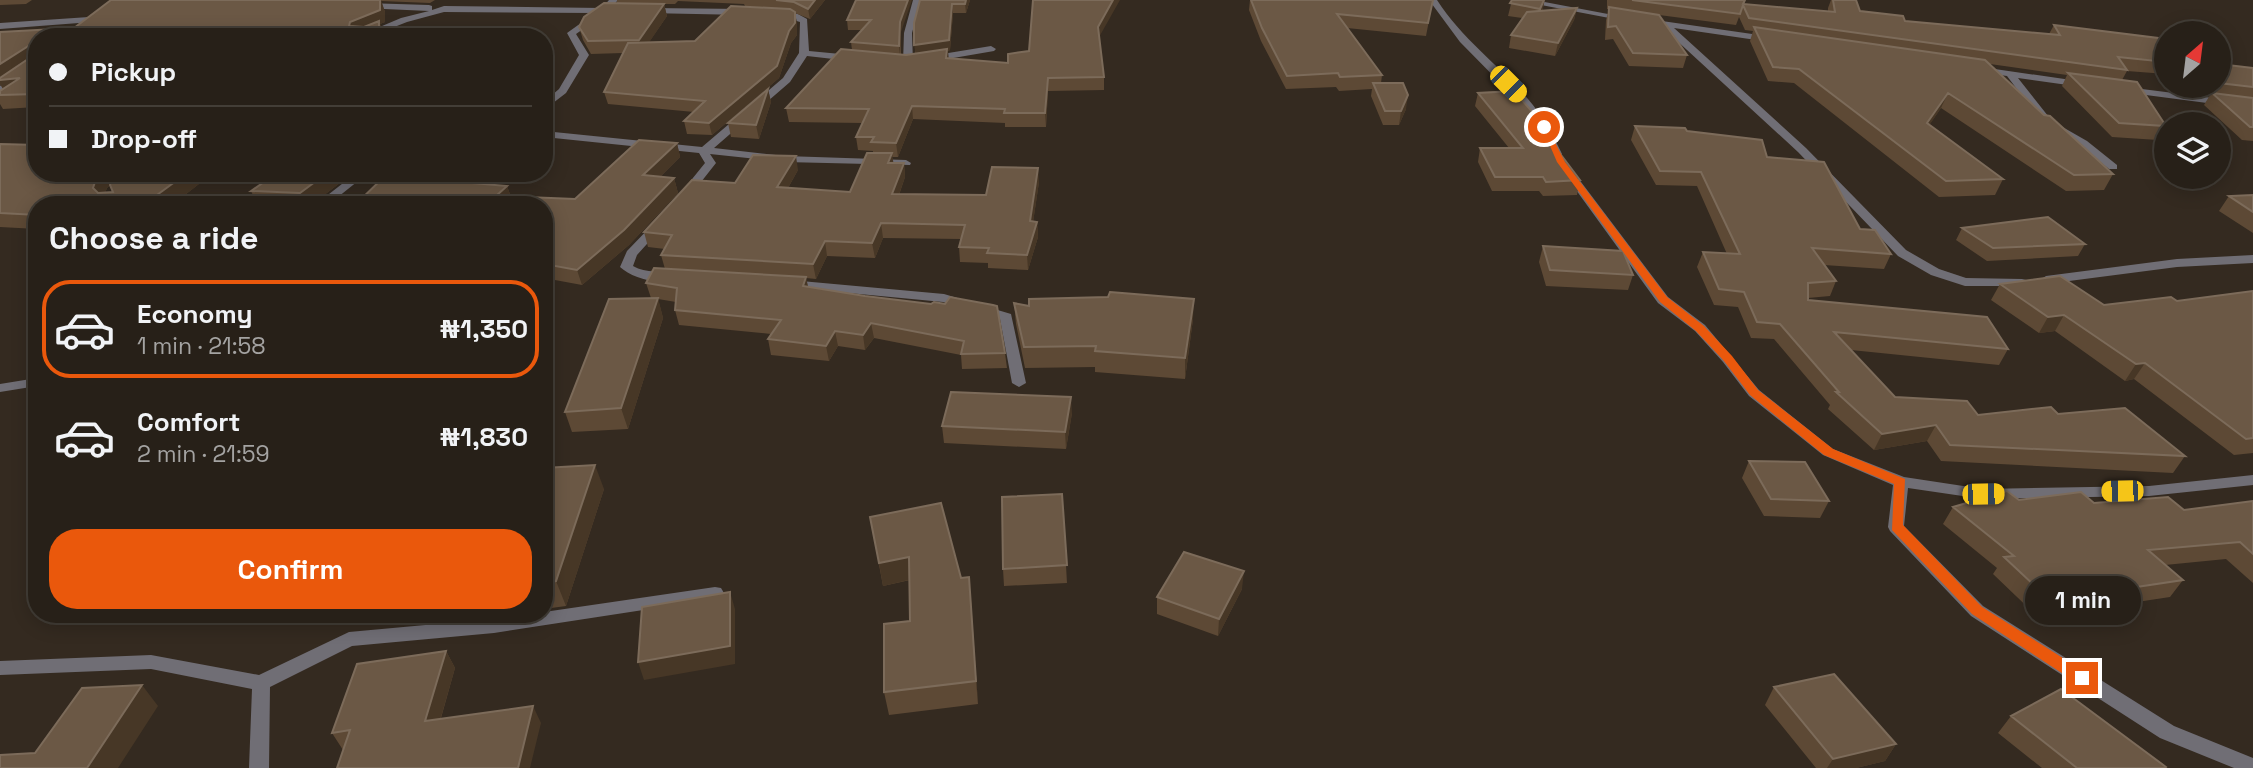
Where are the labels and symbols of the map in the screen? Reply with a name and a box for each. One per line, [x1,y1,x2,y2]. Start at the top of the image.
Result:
north arrow [2154,21,2231,98]
car [1486,62,1531,106]
route start [1528,111,1560,143]
car [2101,480,2144,502]
car [1962,483,2005,505]
callout: 1 min [2024,576,2140,626]
route end [2066,662,2098,694]

